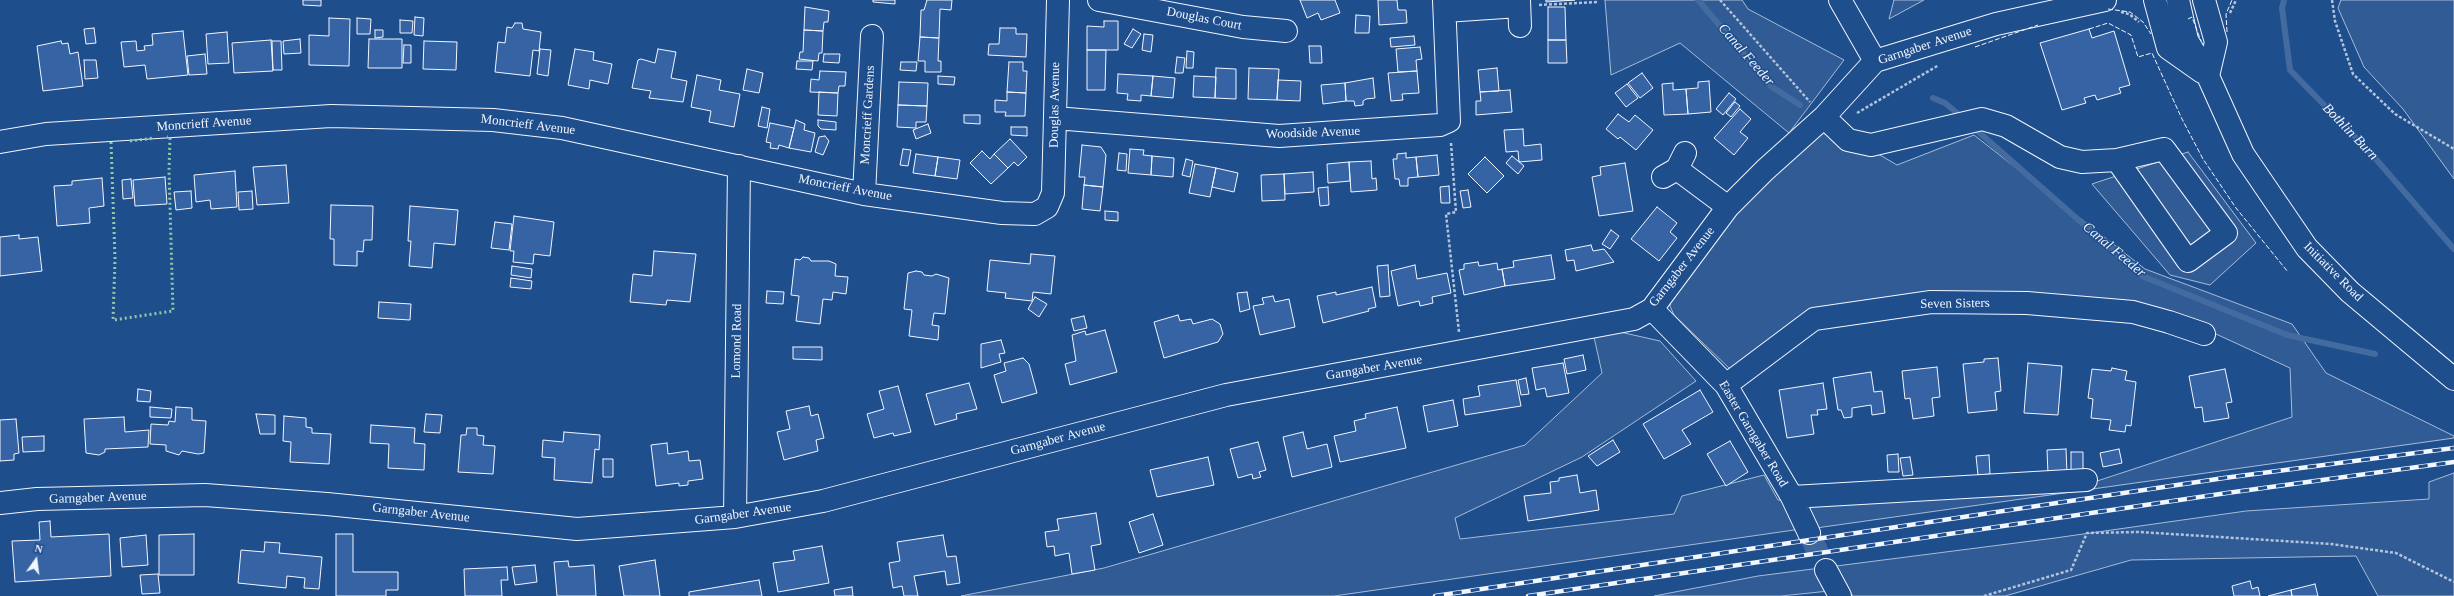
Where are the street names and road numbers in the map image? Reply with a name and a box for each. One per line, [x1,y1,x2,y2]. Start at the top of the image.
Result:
street label: Douglas Court [1165,4,1243,34]
street label: Garngaber Avenue [1876,24,1974,68]
street label: Douglas Avenue [1046,62,1064,148]
street label: Moncrieff Gardens [858,65,878,165]
street label: Moncrieff Avenue [480,111,576,139]
street label: Moncrieff Avenue [156,113,252,135]
street label: Woodside Avenue [1266,124,1360,142]
street label: Moncrieff Avenue [797,171,893,205]
street label: Garngaber Avenue [1646,224,1718,310]
street label: Initiative Road [2300,239,2366,305]
street label: Seven Sisters [1920,296,1990,312]
street label: Lomond Road [729,303,745,379]
street label: Garngaber Avenue [1325,352,1423,384]
street label: Easter Garngaber Road [1715,378,1791,490]
street label: Garngaber Avenue [1009,419,1107,459]
street label: Garngaber Avenue [49,489,147,507]
street label: Garngaber Avenue [694,499,792,529]
street label: Garngaber Avenue [372,500,470,526]

